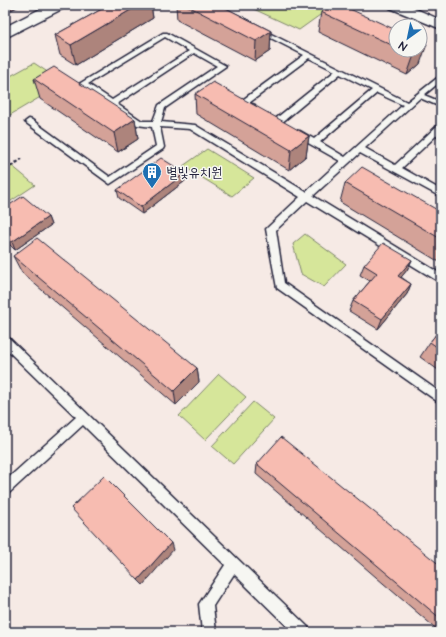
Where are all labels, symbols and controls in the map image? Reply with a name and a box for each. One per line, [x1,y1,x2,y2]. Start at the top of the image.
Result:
north arrow [388,18,428,58]
text: N [396,38,410,54]
building icon: 별빛유치원 [141,161,163,189]
place label: 별빛유치원 [166,163,222,183]

